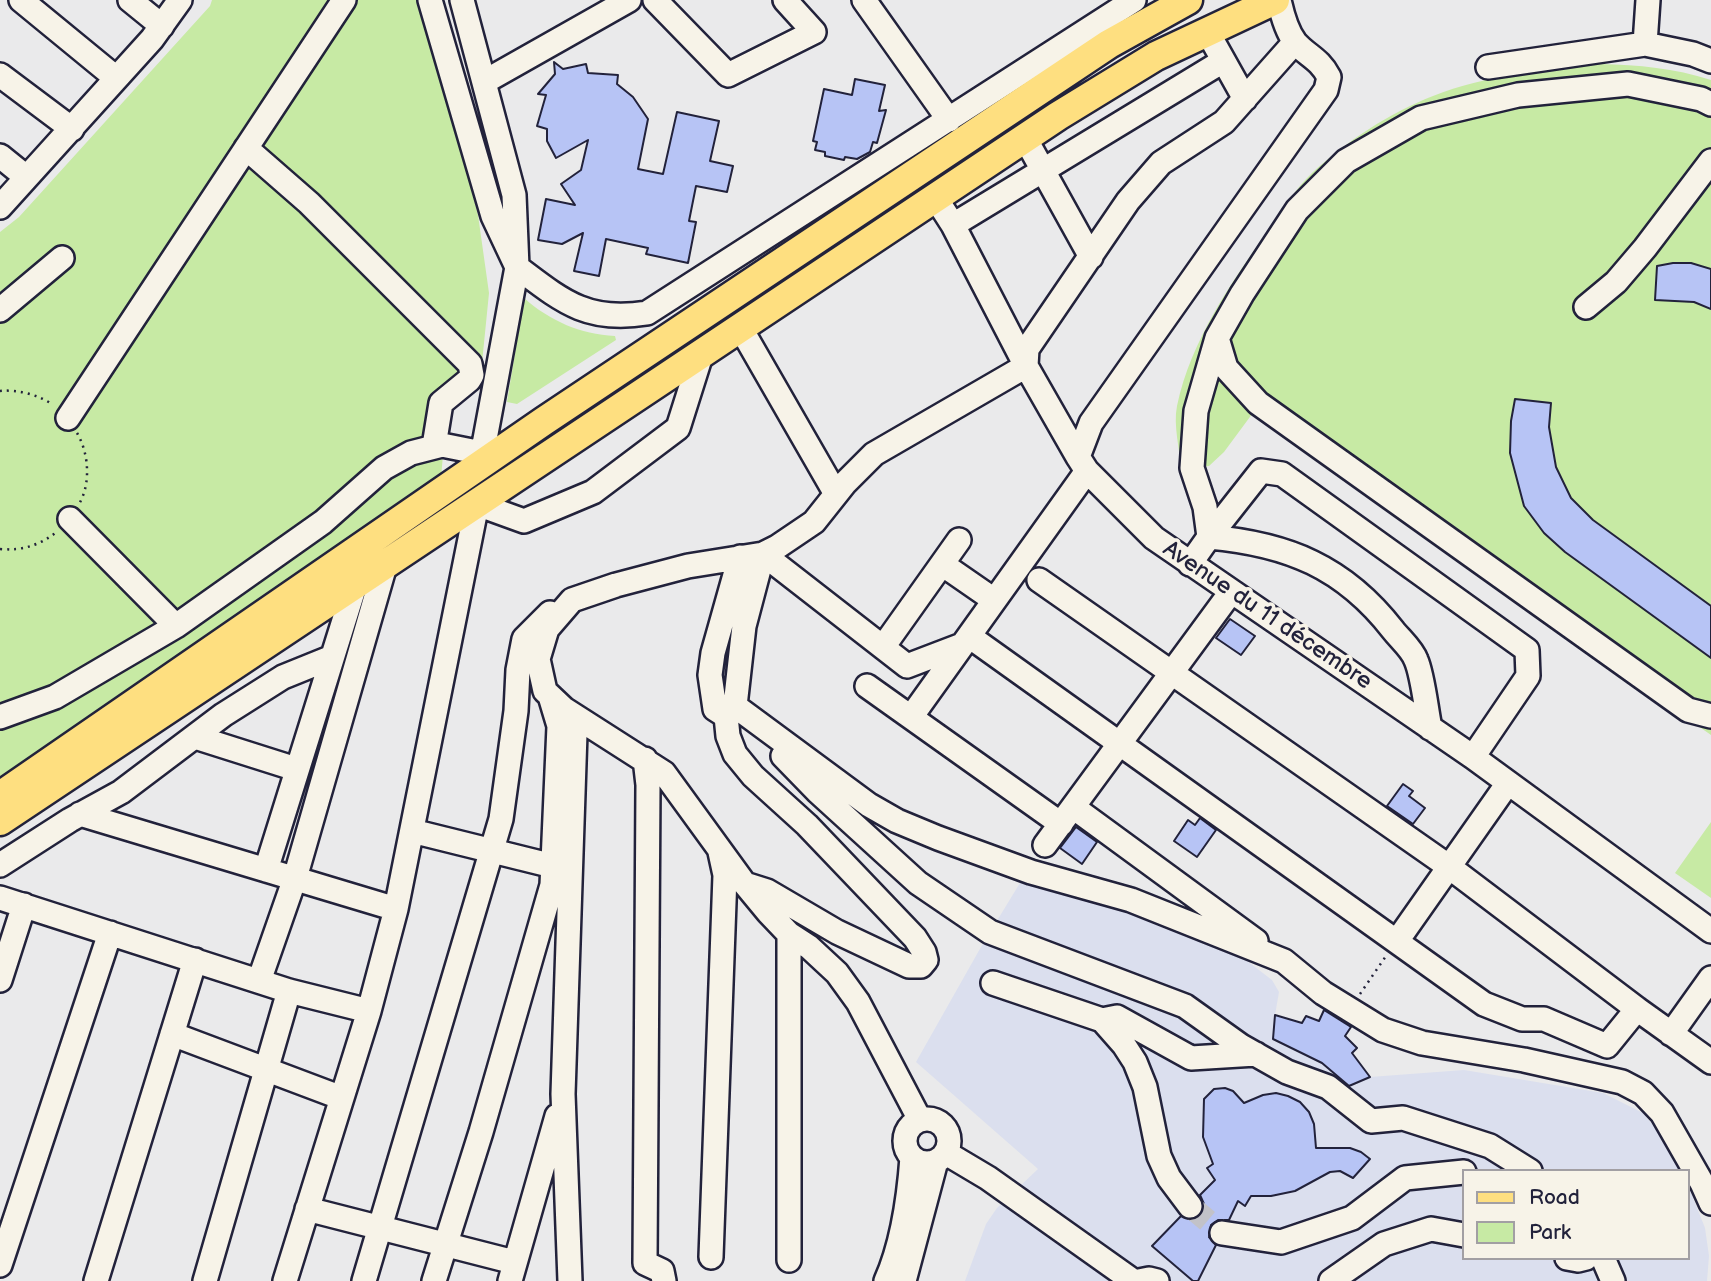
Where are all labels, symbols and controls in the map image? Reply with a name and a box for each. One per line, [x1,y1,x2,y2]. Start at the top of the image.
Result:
street label: Avenue du 11 décembre [1157,536,1377,696]
legend [1462,1169,1690,1260]
text: Road [1529,1185,1580,1210]
text: Park [1529,1220,1571,1245]

